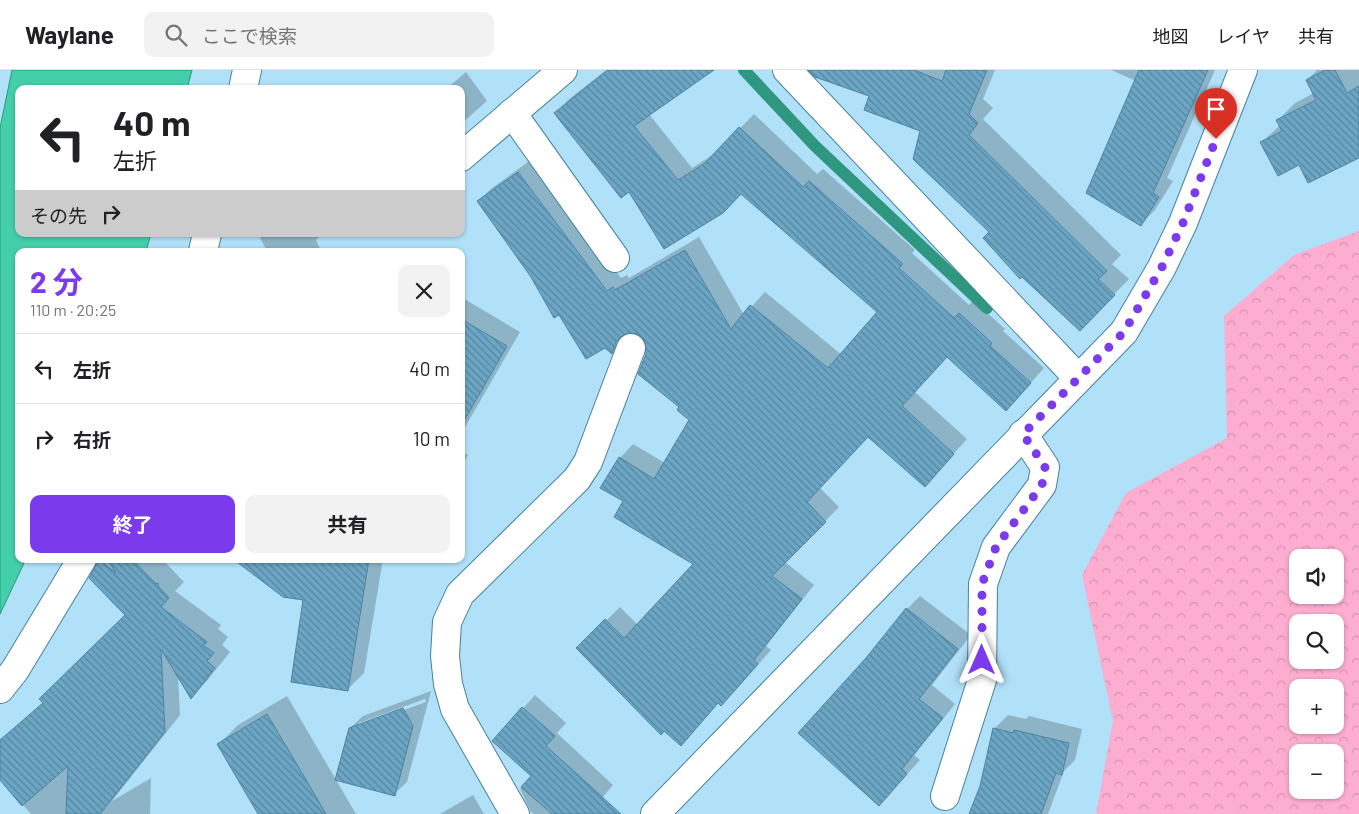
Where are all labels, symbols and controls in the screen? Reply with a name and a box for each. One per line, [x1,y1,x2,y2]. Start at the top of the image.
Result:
search box [144,12,494,57]
text: Waylane [25,20,114,49]
icon: search [162,21,190,49]
text: ここで検索 [202,24,297,47]
text: 地図 [1153,25,1189,47]
text: レイヤ [1217,25,1270,47]
text: 共有 [1298,25,1334,47]
pin [1195,88,1237,139]
icon: arrive [1202,95,1230,123]
text: 40 m [113,101,190,143]
icon: left [30,105,95,170]
text: 左折 [113,147,157,173]
icon: right [97,200,125,228]
text: その先 [30,204,87,227]
text: 2 分 [30,263,83,299]
button: close [398,265,450,317]
text: 110 m · 20:25 [30,300,116,319]
icon: left [30,355,58,383]
text: 40 m [409,357,450,380]
text: 左折 [73,358,111,381]
icon: right [30,425,58,453]
text: 10 m [413,427,450,450]
text: 右折 [73,428,111,451]
button: 終了 [30,495,235,553]
button: 共有 [245,495,450,553]
map controls [1289,549,1344,799]
button: sound [1289,549,1344,604]
button: search [1289,614,1344,669]
position arrow [955,633,1007,685]
button: + [1289,679,1344,734]
button: − [1289,744,1344,799]

